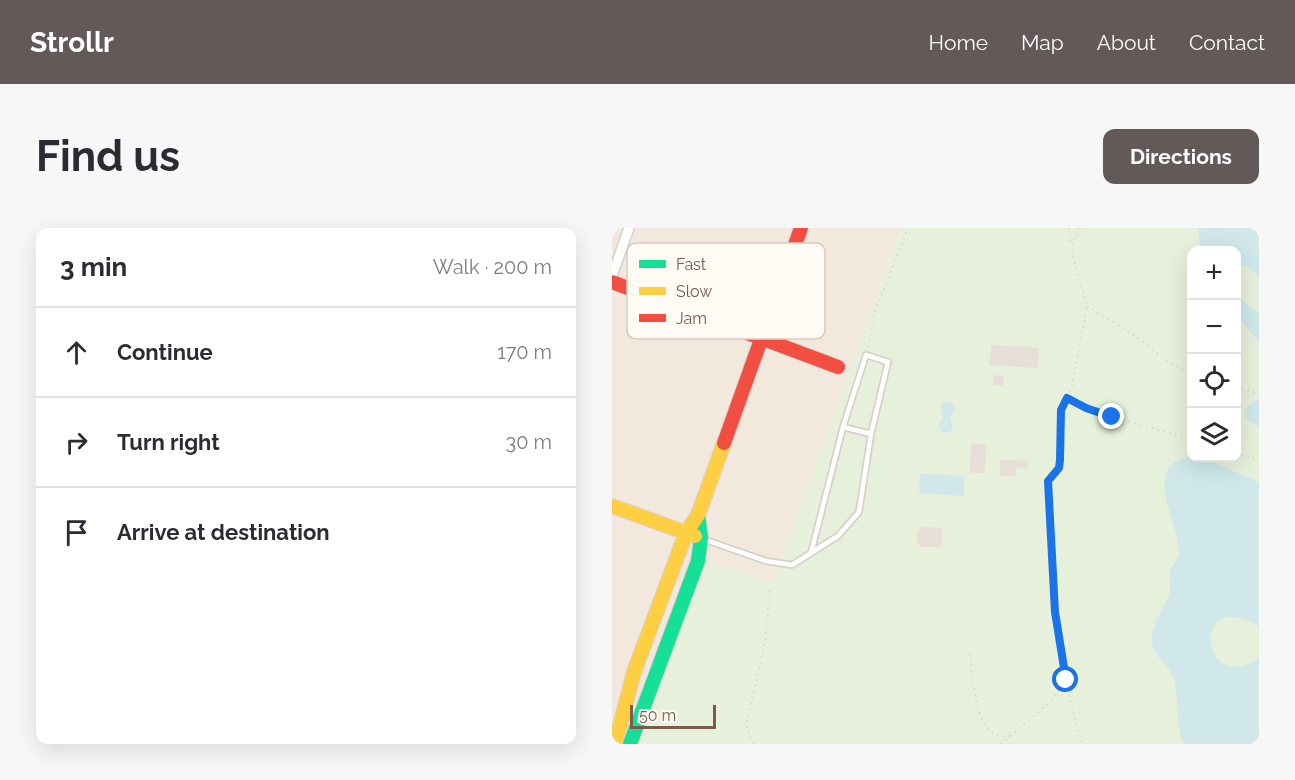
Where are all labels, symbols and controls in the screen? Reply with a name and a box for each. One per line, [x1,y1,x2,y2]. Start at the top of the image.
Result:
text: Strollr [30,26,114,59]
text: Home [929,30,988,55]
text: Map [1021,30,1064,55]
text: About [1097,30,1156,55]
text: Contact [1189,30,1265,55]
button: Directions [1103,129,1259,184]
text: Find us [36,132,180,181]
legend [627,243,825,339]
map controls [1187,246,1241,462]
button: + [1187,246,1241,300]
text: 3 min [60,252,127,282]
text: Walk · 200 m [433,255,552,279]
text: Fast [676,255,707,274]
text: Slow [676,282,712,301]
button: − [1187,300,1241,354]
text: Jam [676,309,707,328]
icon: ahead [60,336,93,369]
text: Continue [117,339,213,365]
text: 170 m [497,340,552,364]
button: locate [1187,354,1241,408]
route end [1098,403,1124,429]
button: layers [1187,408,1241,462]
icon: right [60,426,93,459]
text: Turn right [117,429,220,455]
text: 30 m [506,430,552,454]
icon: arrive [60,516,93,549]
text: Arrive at destination [117,519,330,545]
route start [1052,666,1078,692]
scale bar [630,702,716,730]
text: 50 m [639,706,676,725]

